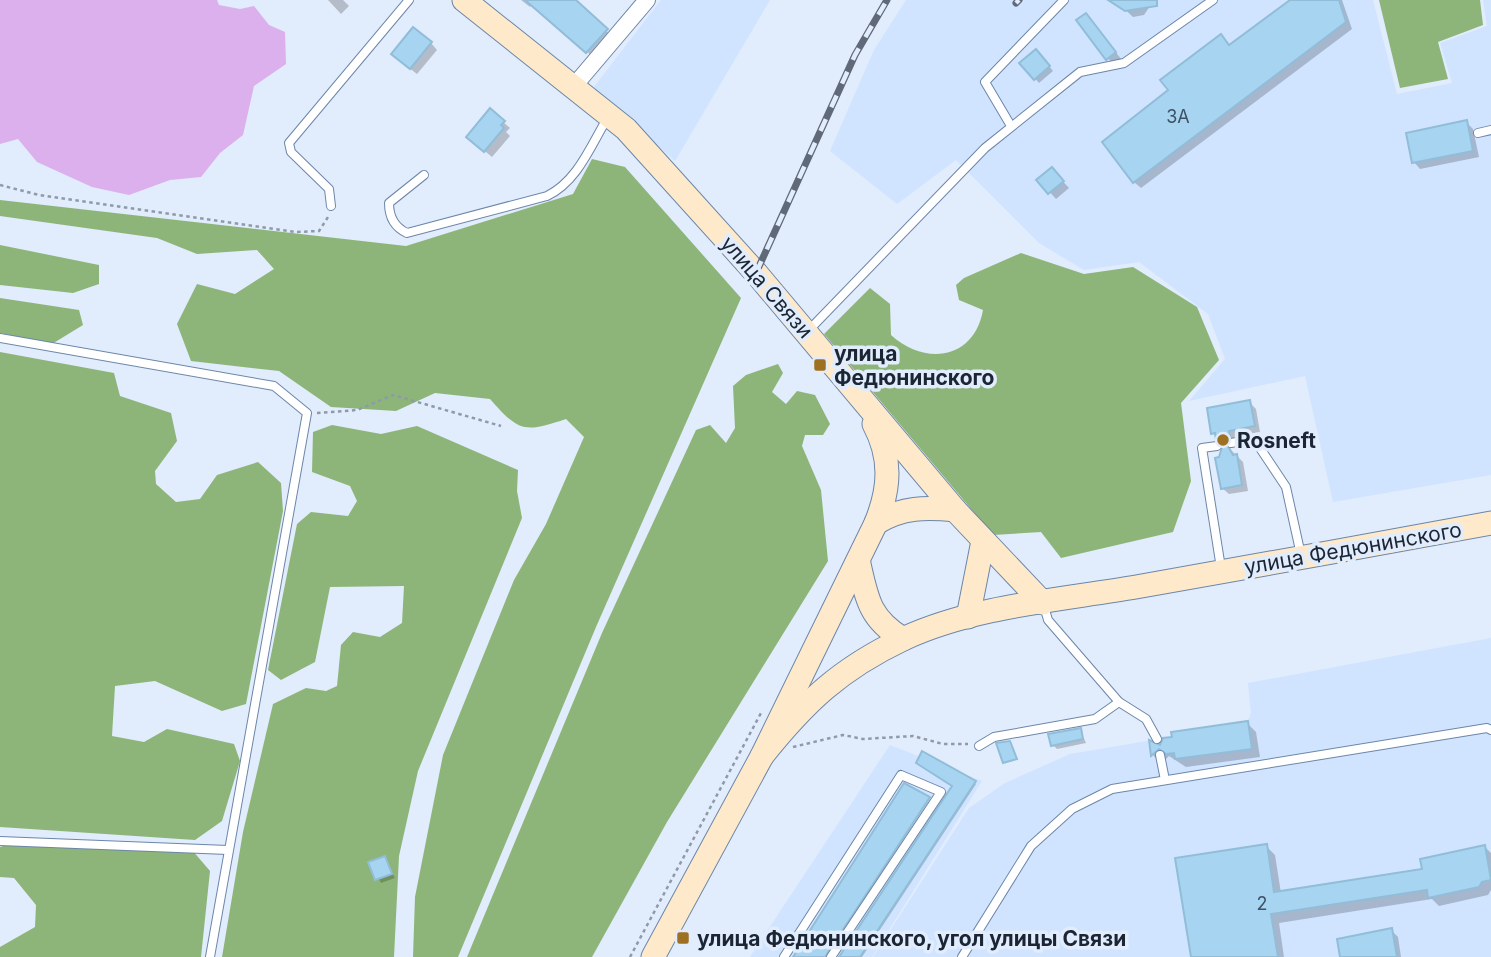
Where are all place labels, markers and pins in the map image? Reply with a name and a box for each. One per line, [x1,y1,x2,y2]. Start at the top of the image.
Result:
place label: улица Федюнинского [834,341,995,390]
marker: улица Федюнинского [812,357,828,373]
place label: Rosneft [1237,428,1316,453]
marker: Rosneft [1215,432,1231,448]
place label: улица Федюнинского, угол улицы Связи [697,926,1126,951]
marker: улица Федюнинского, угол улицы Связи [675,930,691,946]

